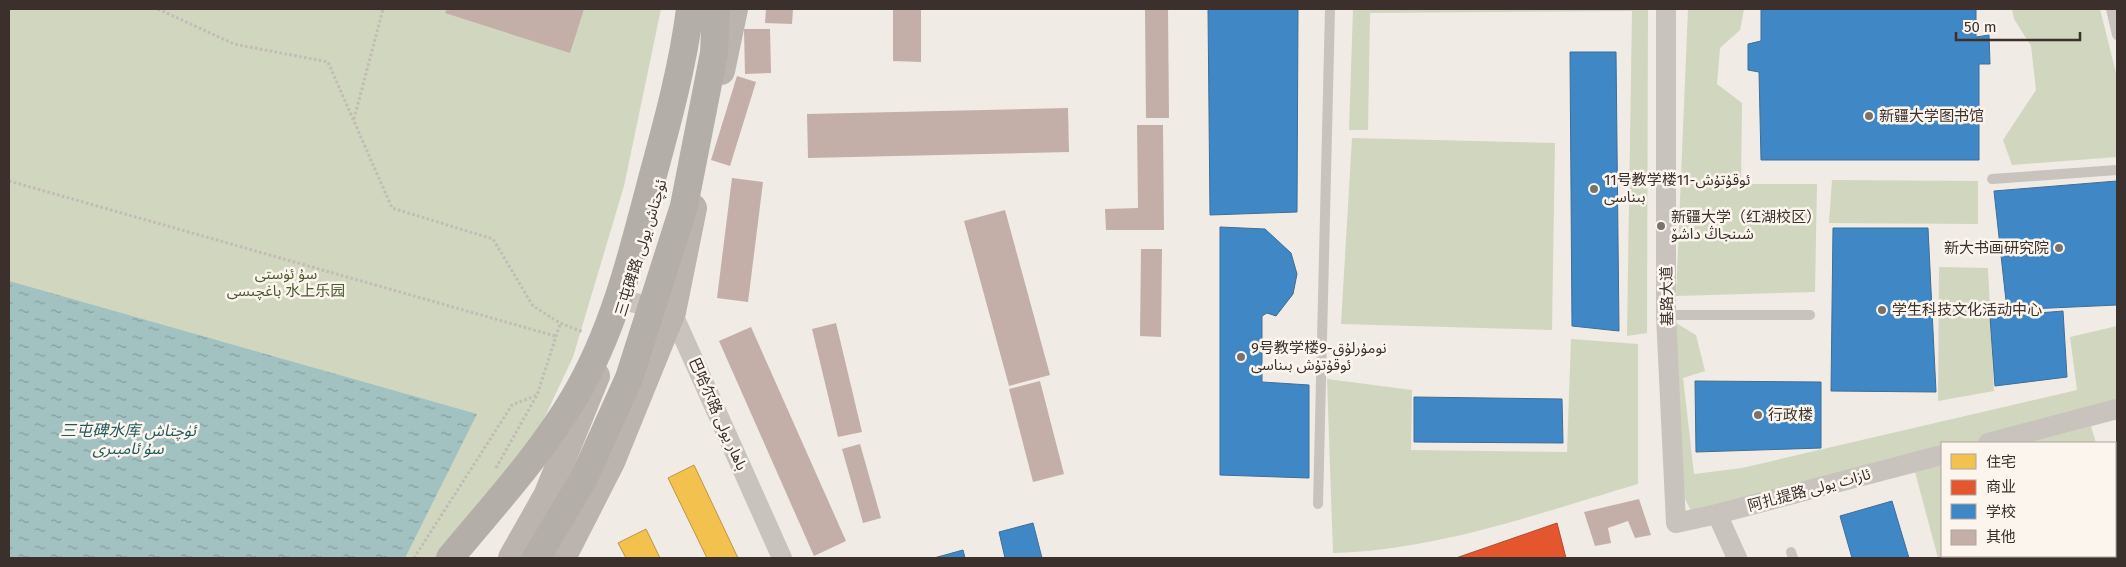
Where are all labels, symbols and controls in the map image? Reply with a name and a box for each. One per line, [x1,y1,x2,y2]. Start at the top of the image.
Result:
scale bar [1956,10,2080,42]
text: 50 m [1964,18,1997,36]
place label: 新疆大学图书馆 [1879,107,1984,125]
marker: 新疆大学图书馆 [1863,110,1875,122]
place label: 11号教学楼11-ئوقۇتۇش بىناسى [1604,171,1750,206]
street label: 三屯碑路 ئۈچتاش يولى [612,177,671,319]
marker: 11号教学楼11-ئوقۇتۇش بىناسى [1588,183,1600,195]
place label: 新疆大学（红湖校区） شىنجاڭ داشۆ [1671,208,1821,243]
marker: 新疆大学（红湖校区） شىنجاڭ داشۆ [1655,220,1667,232]
place label: 新大书画研究院 [1944,239,2049,257]
marker: 新大书画研究院 [2053,242,2065,254]
park label: سۇ ئۈستى باغچىسى 水上乐园 [227,265,345,301]
street label: 基路大道 [1657,266,1677,326]
place label: 学生科技文化活动中心 [1892,301,2042,319]
marker: 学生科技文化活动中心 [1876,304,1888,316]
place label: 9号教学楼9-نومۇرلۇق ئوقۇتۇش بىناسى [1251,339,1387,374]
marker: 9号教学楼9-نومۇرلۇق ئوقۇتۇش بىناسى [1235,351,1247,363]
street label: 巴哈尔路 باھار يولى [685,355,751,473]
place label: 行政楼 [1768,406,1813,424]
marker: 行政楼 [1752,409,1764,421]
water label: 三屯碑水库 ئۈچتاش سۇ ئامبىرى [60,421,198,458]
legend [1941,442,2116,557]
text: 住宅 [1986,453,2016,471]
street label: 阿扎提路 ئازات يولى [1746,465,1872,515]
text: 商业 [1986,478,2016,496]
text: 学校 [1986,503,2016,521]
text: 其他 [1986,528,2016,546]

